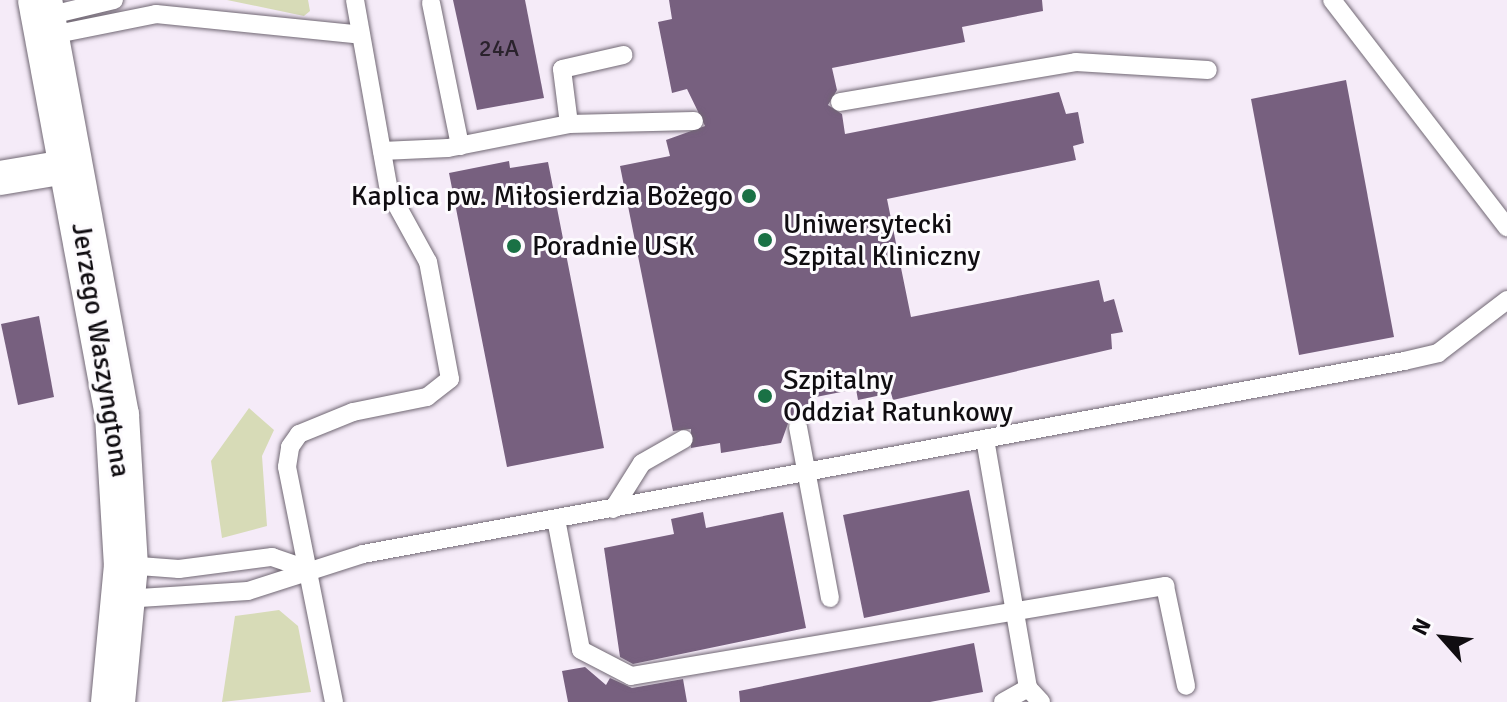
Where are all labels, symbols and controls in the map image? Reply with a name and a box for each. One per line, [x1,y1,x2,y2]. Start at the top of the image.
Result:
house number: 24A [479,35,519,63]
place label: Kaplica pw. Miłosierdzia Bożego [351,179,733,213]
marker: Kaplica pw. Miłosierdzia Bożego [740,187,758,205]
place label: Uniwersytecki Szpital Kliniczny [783,207,980,273]
street label: Jerzego Waszyngtona [64,220,138,480]
place label: Poradnie USK [532,229,695,263]
marker: Uniwersytecki Szpital Kliniczny [754,229,776,251]
marker: Poradnie USK [503,235,525,257]
place label: Szpitalny Oddział Ratunkowy [783,363,1013,429]
marker: Szpitalny Oddział Ratunkowy [754,385,776,407]
north arrow [1403,598,1483,678]
text: N [1406,614,1437,640]

